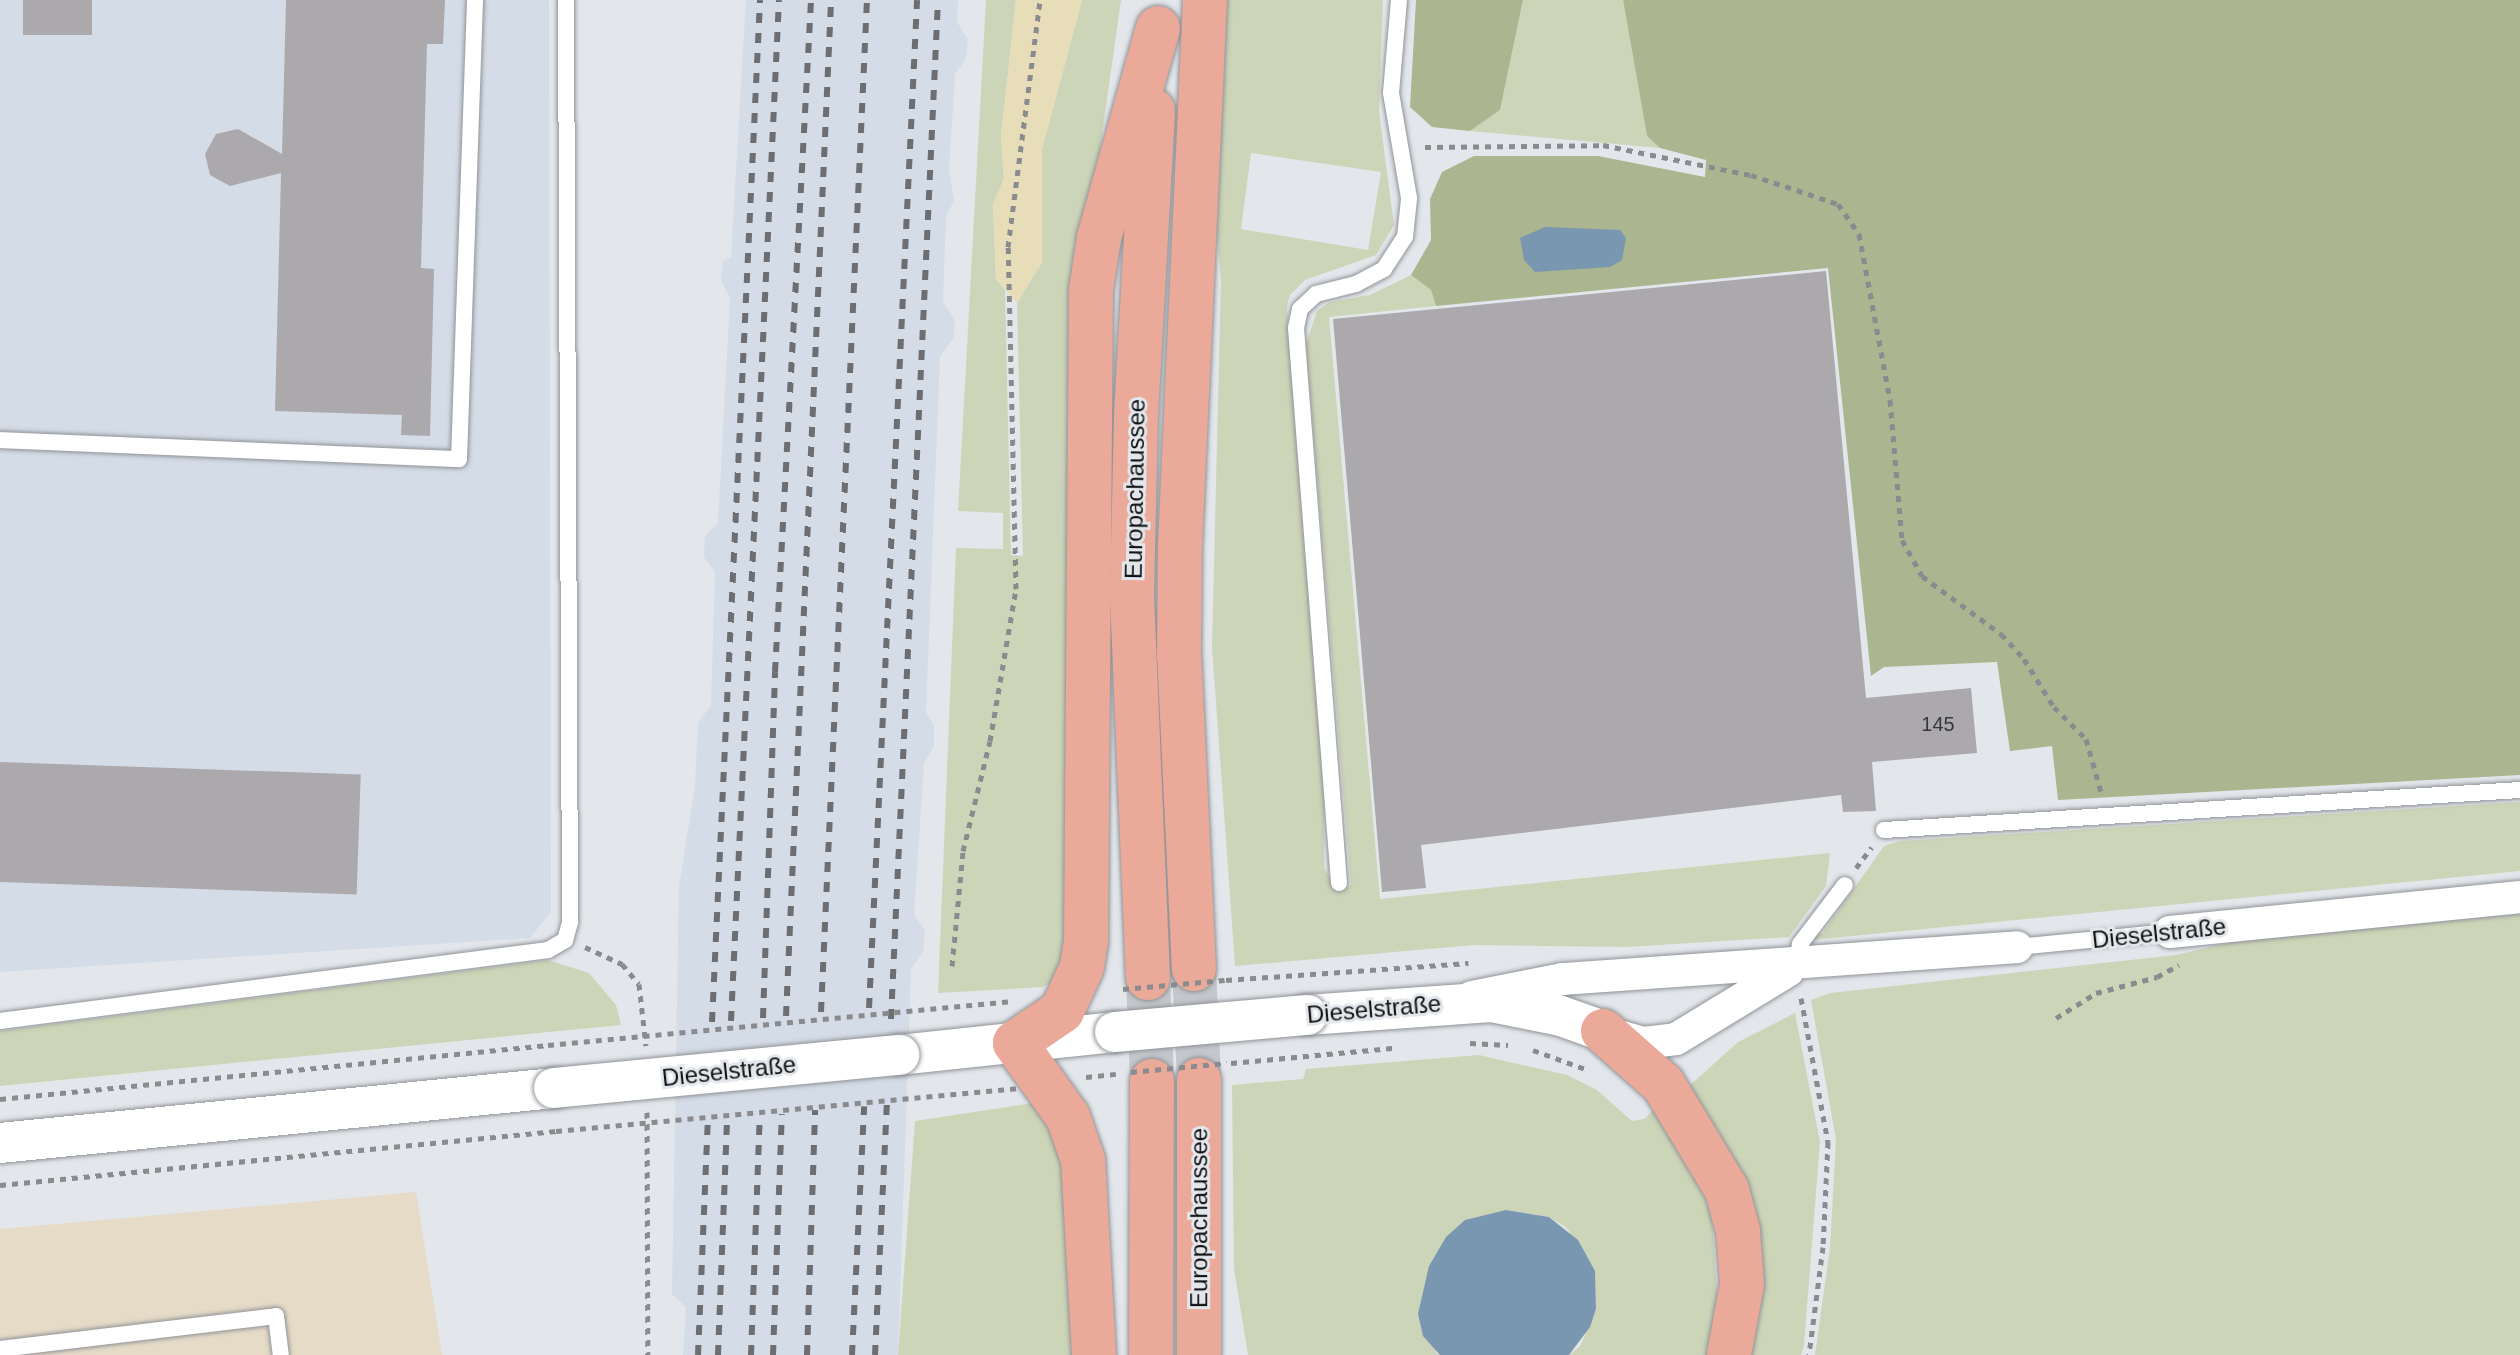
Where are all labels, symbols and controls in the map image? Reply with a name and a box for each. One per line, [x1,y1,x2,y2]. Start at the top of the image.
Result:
street label: Europachaussee [1119,399,1151,579]
house number: 145 [1921,712,1955,736]
street label: Dieselstraße [2091,912,2227,954]
street label: Dieselstraße [1306,989,1442,1029]
street label: Dieselstraße [661,1050,797,1092]
street label: Europachaussee [1185,1128,1213,1308]

